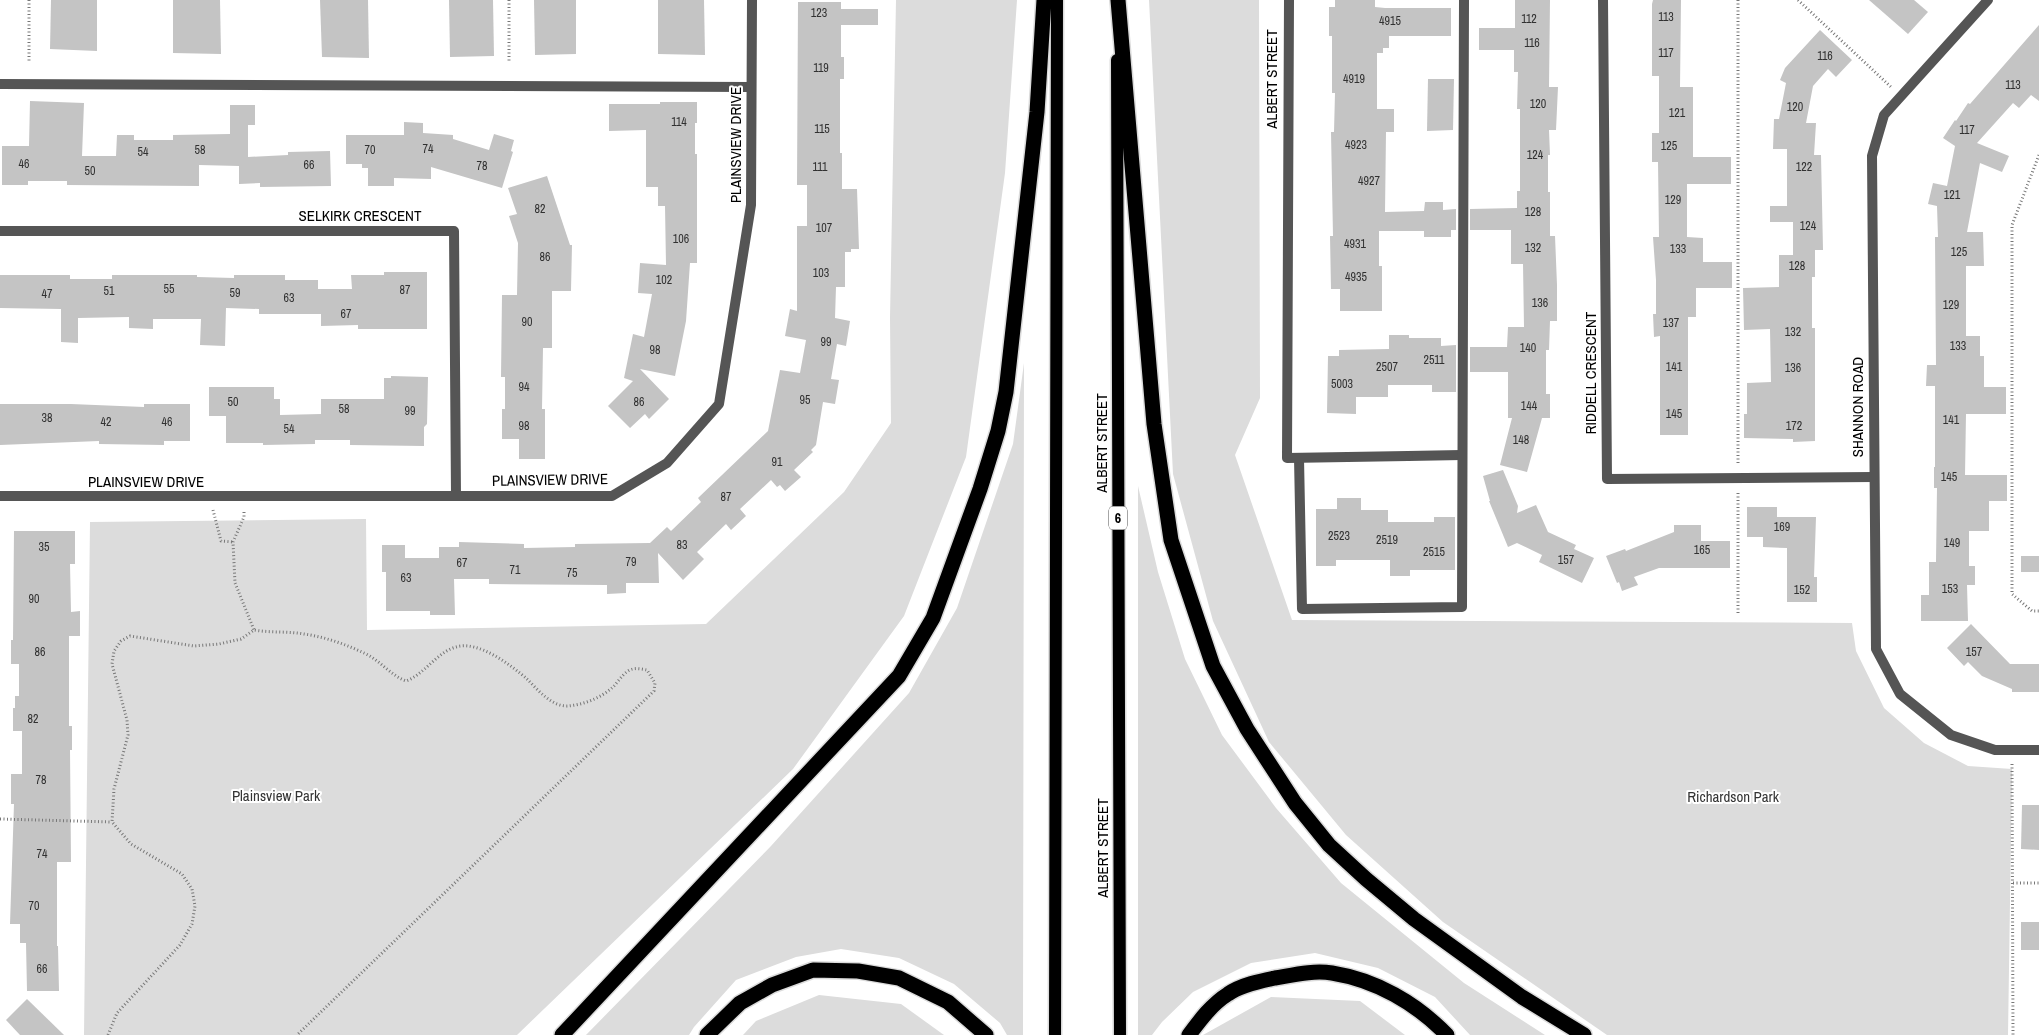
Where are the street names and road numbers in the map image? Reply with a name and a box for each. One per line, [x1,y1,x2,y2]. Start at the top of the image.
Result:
street label: ALBERT STREET [1261,29,1282,130]
street label: PLAINSVIEW DRIVE [725,87,746,203]
street label: SELKIRK CRESCENT [298,205,422,226]
street label: RIDDELL CRESCENT [1580,311,1601,434]
street label: SHANNON ROAD [1847,357,1868,457]
street label: ALBERT STREET [1091,393,1112,494]
street label: PLAINSVIEW DRIVE [492,468,608,491]
street label: PLAINSVIEW DRIVE [88,471,204,492]
road number: 6 [1109,506,1127,530]
street label: ALBERT STREET [1092,798,1113,899]

